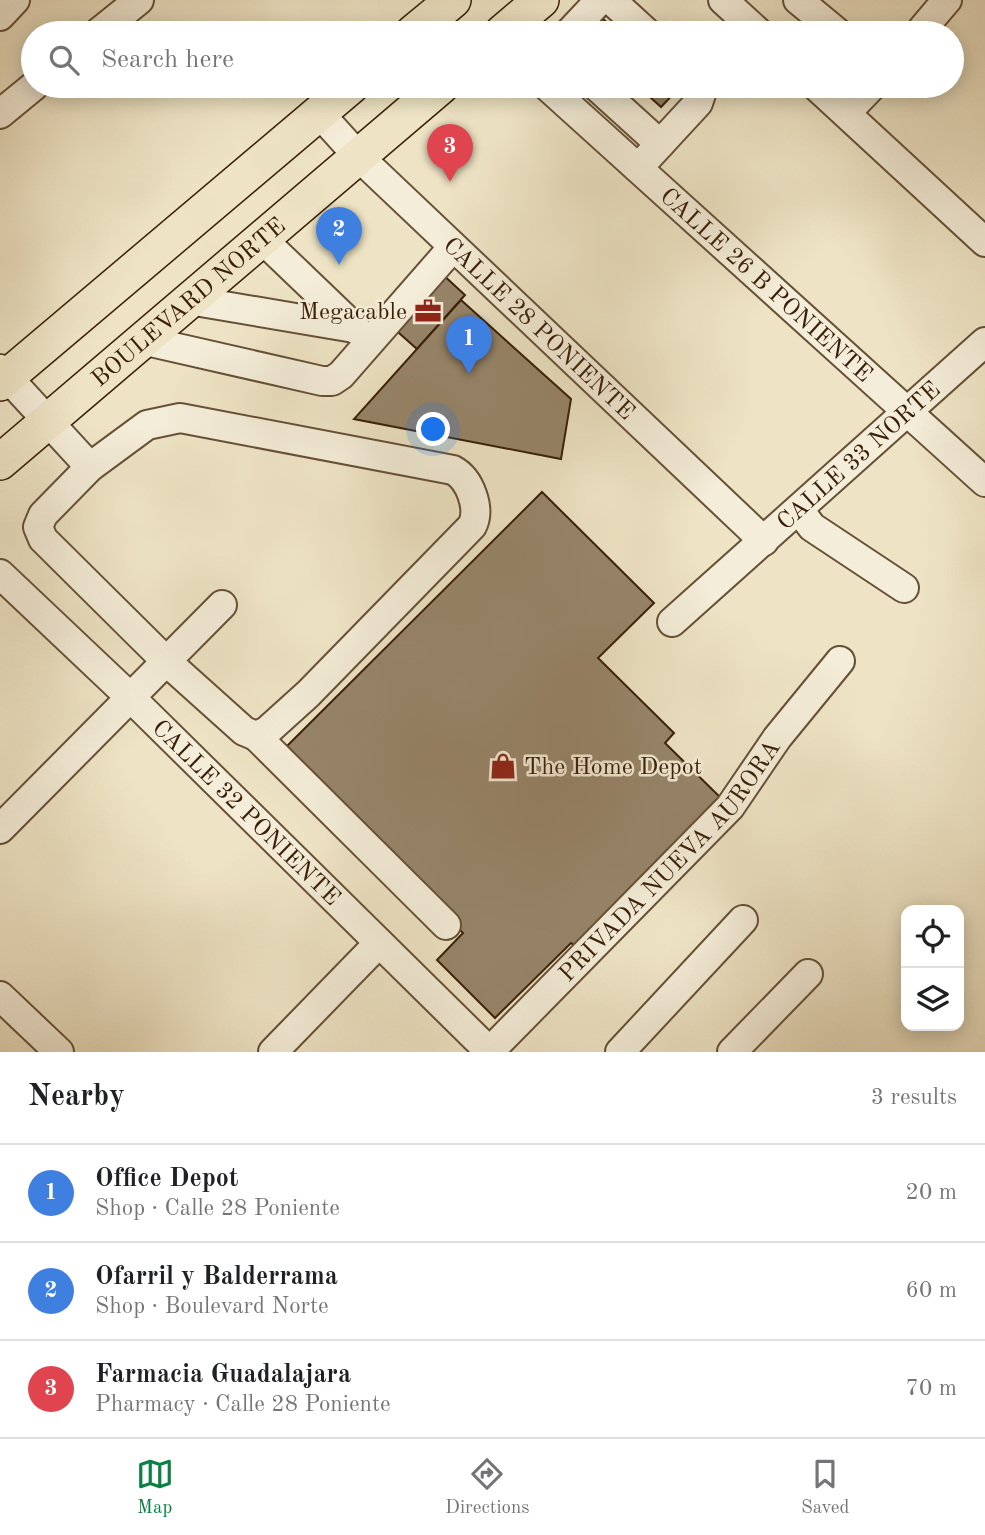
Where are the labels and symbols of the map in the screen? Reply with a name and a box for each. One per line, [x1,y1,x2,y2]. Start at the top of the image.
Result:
pin: 3 [427,124,473,182]
street label: CALLE 26 B PONIENTE [655,184,876,388]
pin: 2 [316,207,362,265]
street label: BOULEVARD NORTE [88,214,291,392]
street label: CALLE 28 PONIENTE [438,234,638,425]
office icon: Megacable [413,296,443,326]
place label: Megacable [299,301,407,325]
pin: 1 [446,316,492,374]
street label: CALLE 33 NORTE [774,378,946,536]
your location [416,412,450,446]
street label: CALLE 32 PONIENTE [147,716,344,911]
street label: PRIVADA NUEVA AURORA [555,737,786,987]
shop icon: The Home Depot [488,751,518,781]
place label: The Home Depot [524,756,702,780]

